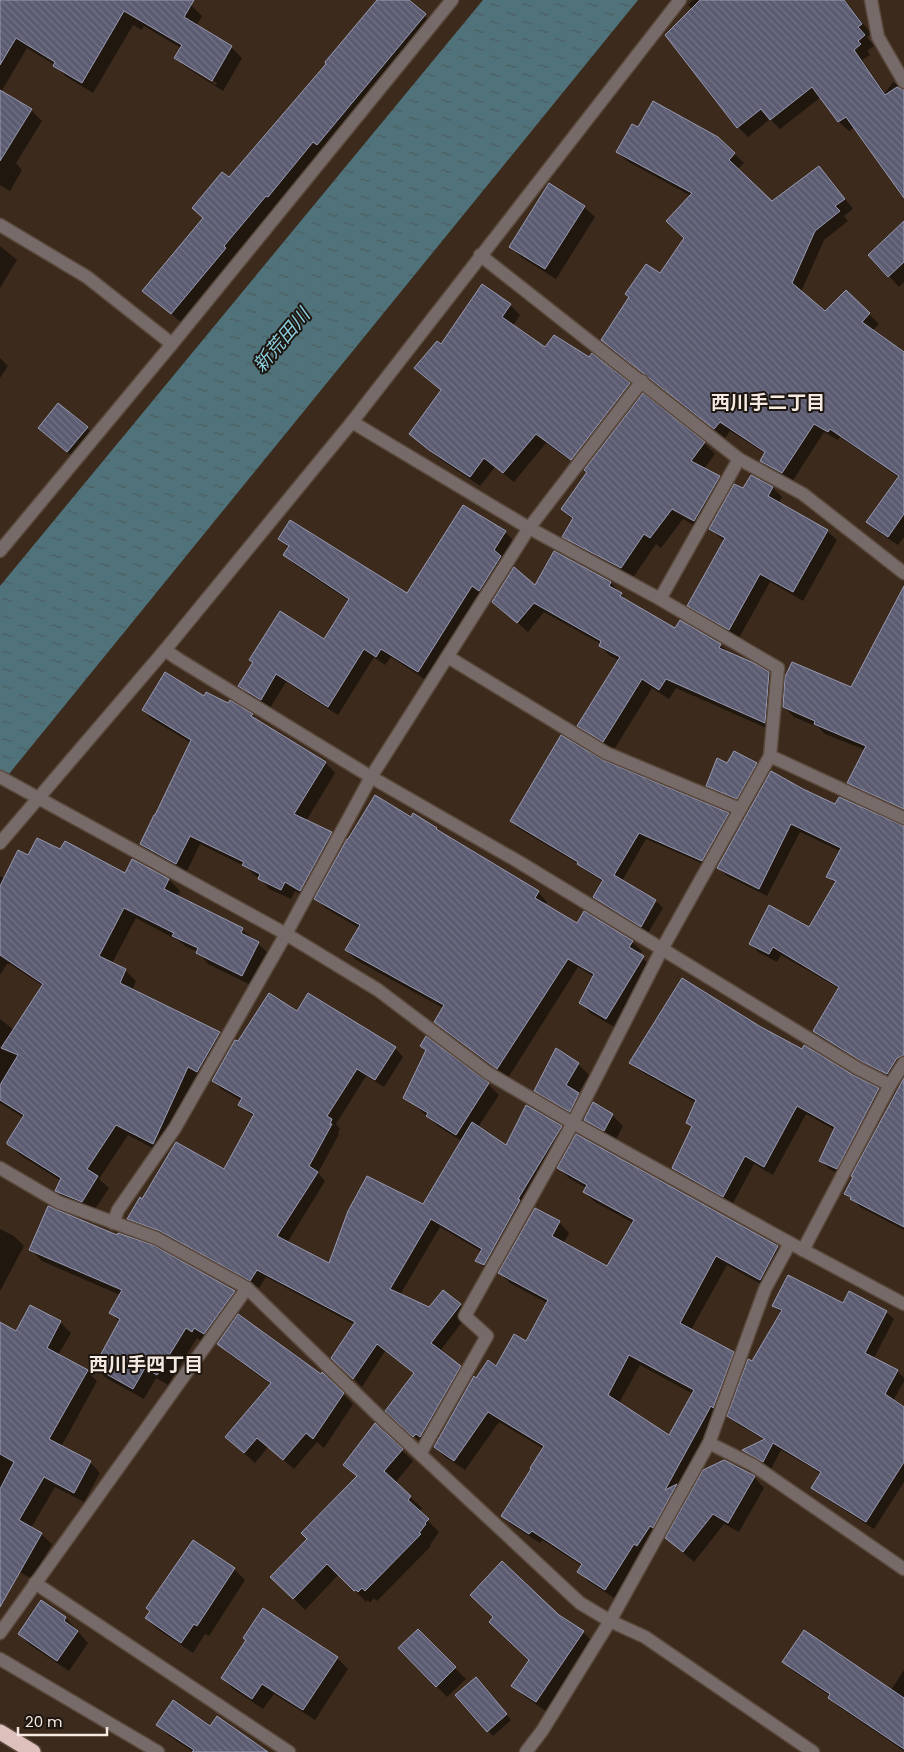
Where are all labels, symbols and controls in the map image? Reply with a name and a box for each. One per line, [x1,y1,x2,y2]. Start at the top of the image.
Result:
water label: 新荒田川 [247,301,317,378]
district label: 西川手二丁目 [711,389,825,416]
district label: 西川手四丁目 [89,1351,203,1378]
scale bar [18,1704,106,1736]
text: 20 m [25,1711,63,1732]

